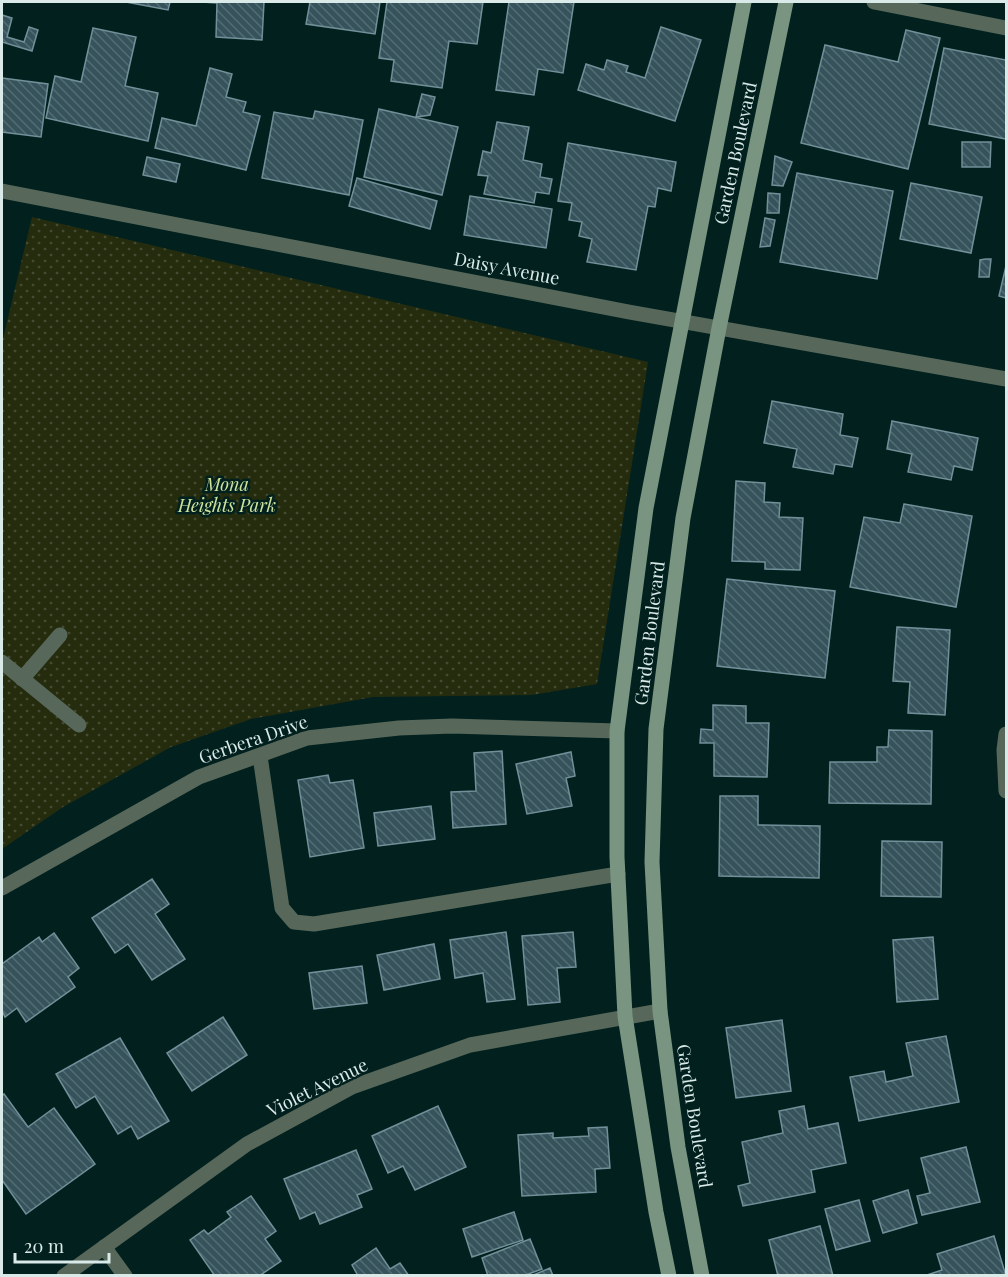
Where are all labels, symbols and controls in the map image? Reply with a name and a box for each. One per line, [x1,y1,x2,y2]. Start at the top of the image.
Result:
street label: Garden Boulevard [708,79,762,227]
street label: Daisy Avenue [452,246,562,290]
park label: Mona Heights Park [177,472,276,517]
street label: Garden Boulevard [628,559,670,707]
street label: Gerbera Drive [195,709,311,769]
street label: Garden Boulevard [672,1042,718,1190]
street label: Violet Avenue [262,1052,371,1122]
scale bar [15,1226,110,1264]
text: 20 m [24,1234,64,1258]

